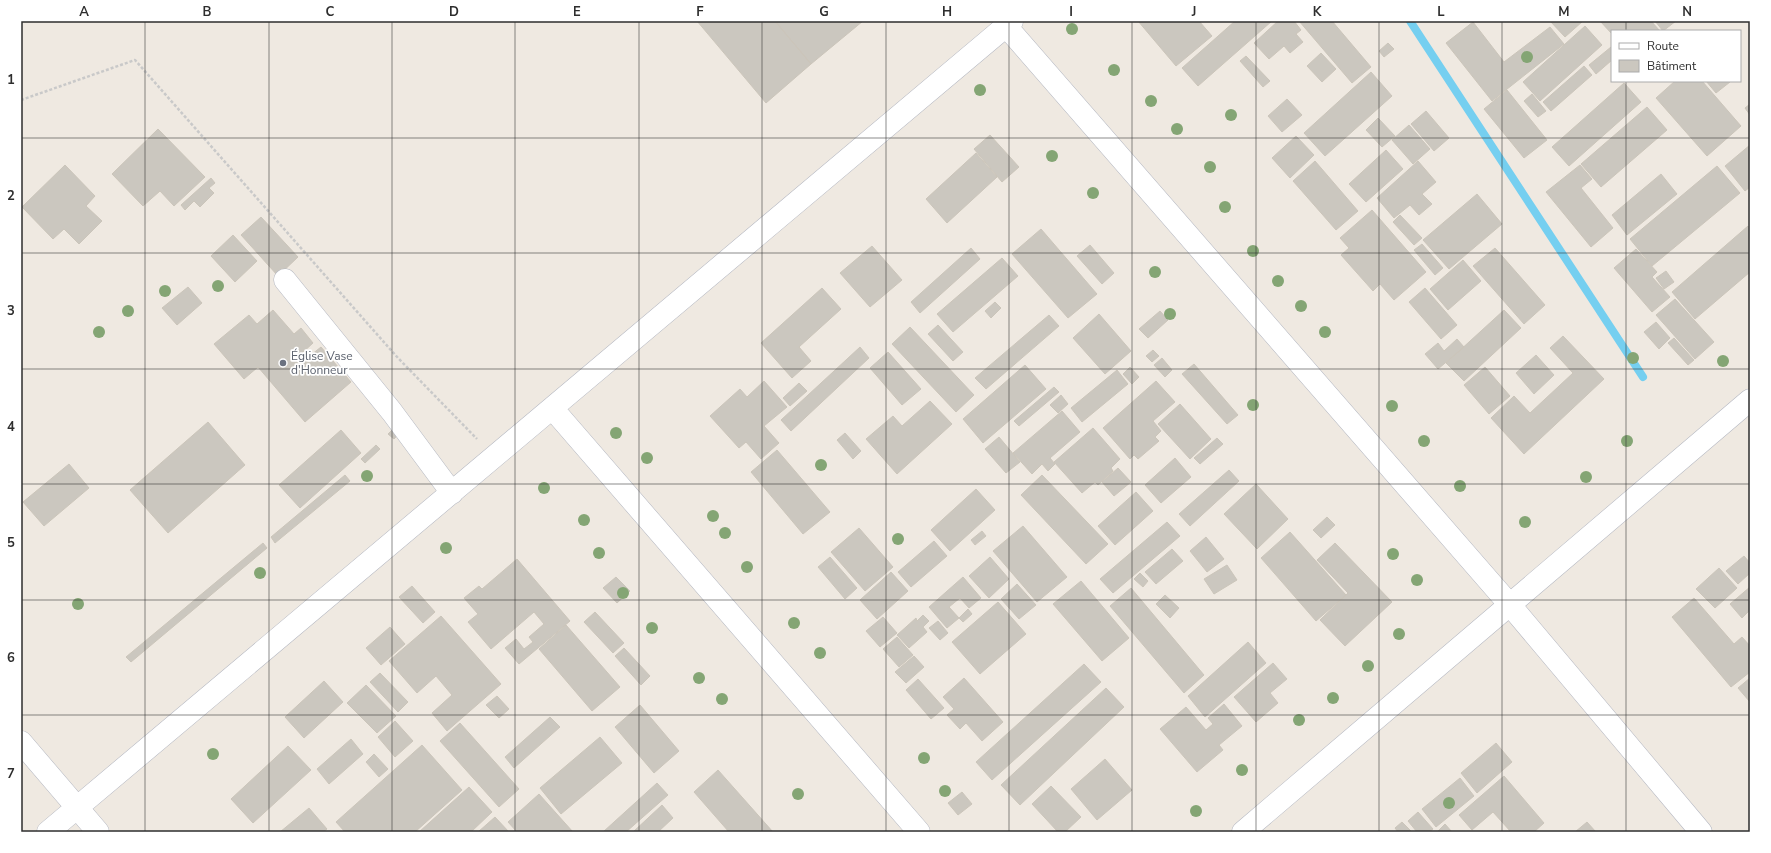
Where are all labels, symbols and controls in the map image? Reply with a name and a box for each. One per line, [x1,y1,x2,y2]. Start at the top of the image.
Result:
text: A [79,3,89,21]
text: B [203,3,212,21]
text: C [326,3,335,21]
text: D [449,3,459,21]
text: E [573,3,581,21]
text: F [696,3,704,21]
text: G [819,3,829,21]
text: H [942,3,952,21]
text: I [1069,3,1073,21]
text: J [1191,3,1196,21]
text: K [1313,3,1322,21]
text: L [1437,3,1445,21]
text: M [1558,3,1570,21]
text: N [1682,3,1692,21]
legend [1611,30,1741,82]
text: Route [1647,38,1679,54]
text: Bâtiment [1647,58,1697,74]
text: 1 [7,71,15,89]
text: 2 [7,187,15,205]
text: 3 [7,302,15,320]
place label: Église Vase d'Honneur [291,348,353,378]
marker: Église Vase d'Honneur [278,358,288,368]
text: 4 [7,418,15,436]
text: 5 [7,534,15,552]
text: 6 [7,649,15,667]
text: 7 [7,765,15,783]

